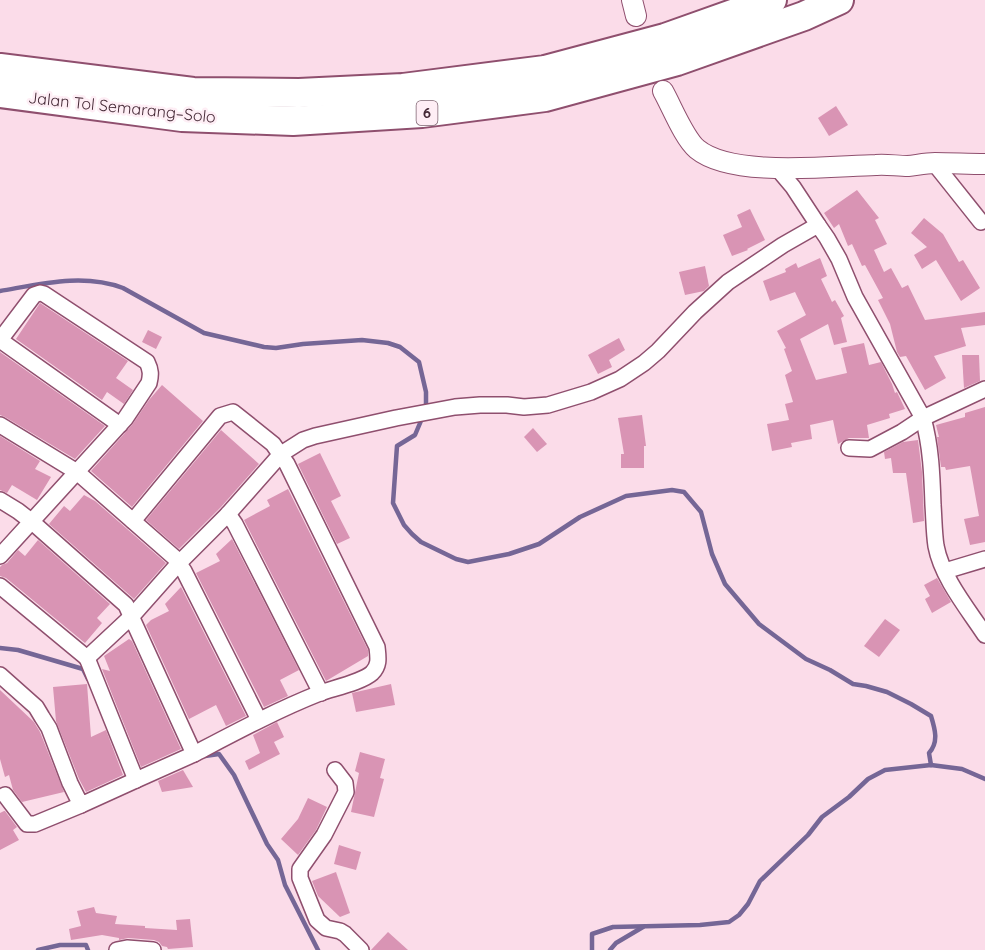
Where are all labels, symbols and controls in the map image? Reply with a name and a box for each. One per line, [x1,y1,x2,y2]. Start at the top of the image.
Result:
street label: Jalan Tol Semarang–Solo [27,87,217,127]
road number: 6 [416,101,438,125]

